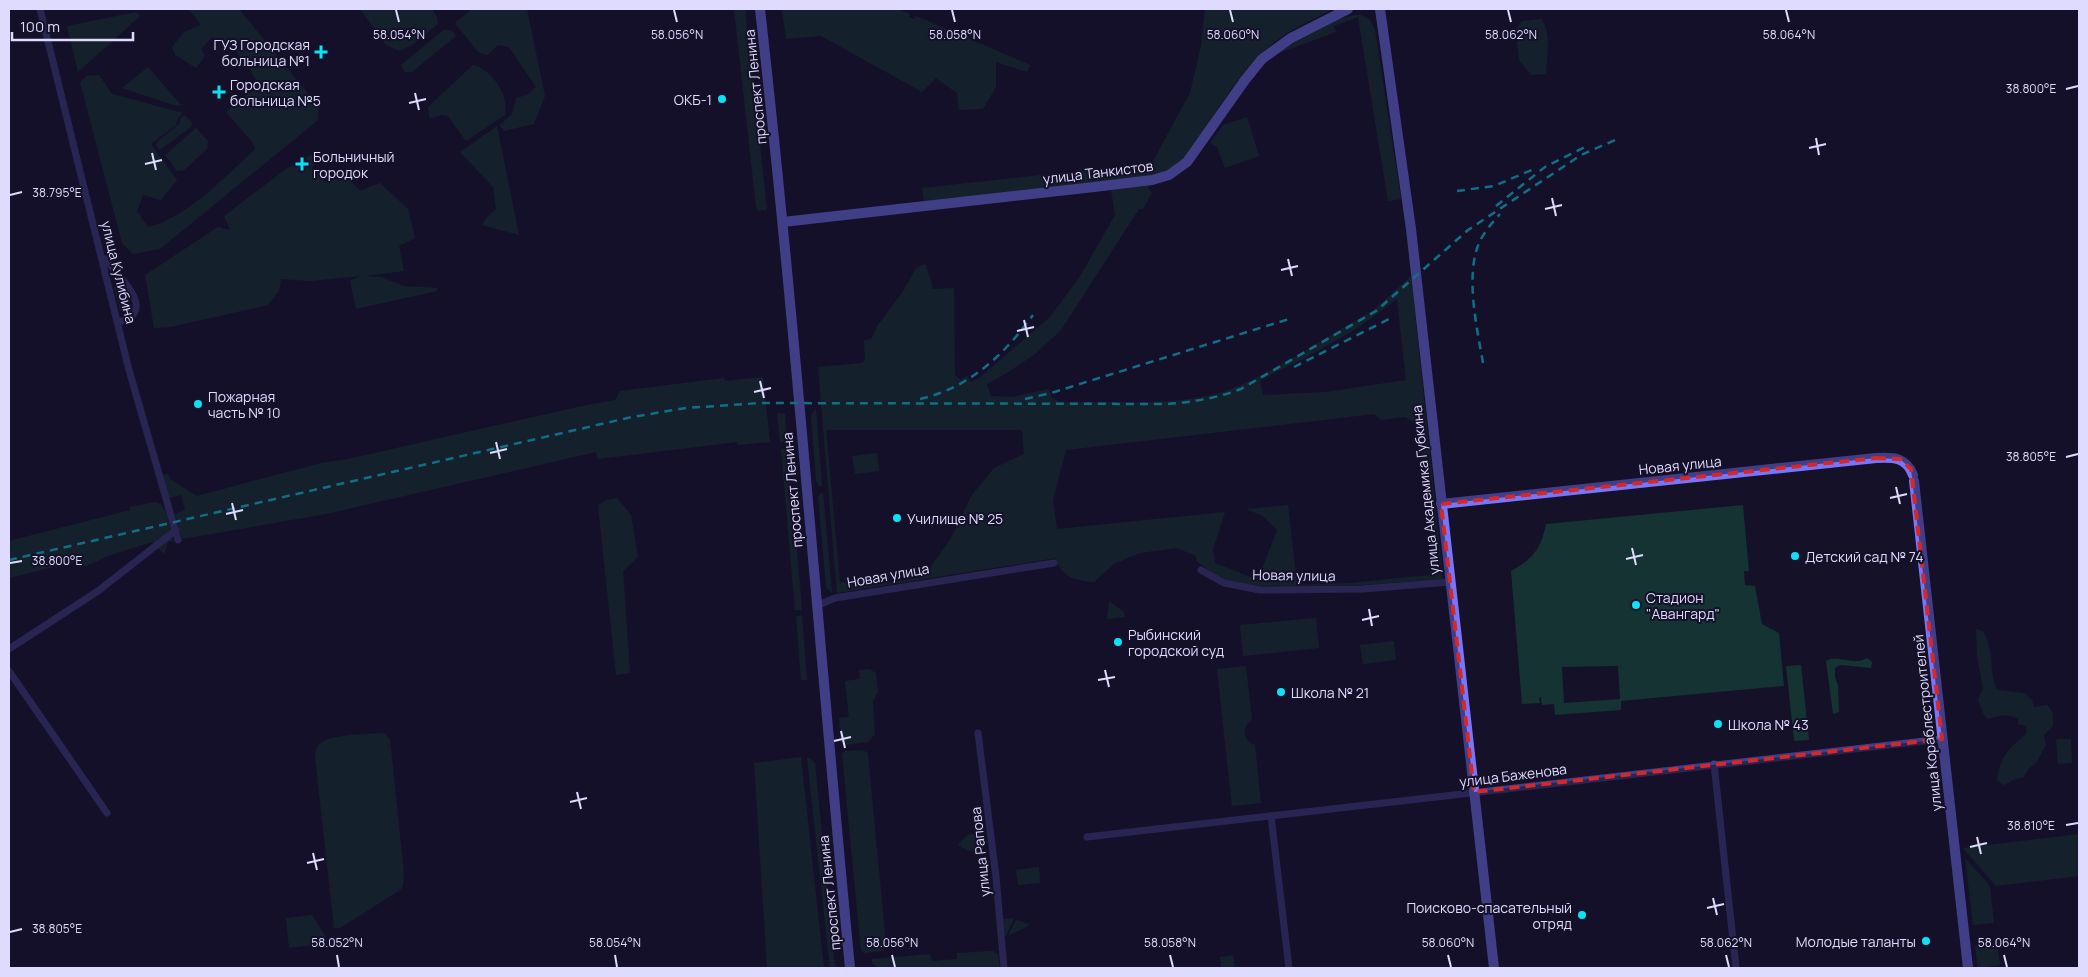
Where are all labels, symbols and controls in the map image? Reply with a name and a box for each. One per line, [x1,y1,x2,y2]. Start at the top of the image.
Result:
scale bar [12,10,134,42]
text: 100 m [20,16,60,37]
text: 58.054°N [373,26,425,43]
text: 58.056°N [651,26,703,43]
text: 58.058°N [929,26,981,43]
text: 58.060°N [1207,26,1259,43]
text: 58.062°N [1485,26,1537,43]
text: 58.064°N [1763,26,1815,43]
street label: проспект Ленина [740,29,770,145]
place label: ГУЗ Городская больница №1 [214,35,310,70]
marker: ГУЗ Городская больница №1 [314,45,328,59]
place label: Городская больница №5 [230,75,321,110]
text: 38.800°E [2006,80,2056,97]
marker: Городская больница №5 [212,85,226,99]
place label: ОКБ-1 [674,90,712,109]
marker: ОКБ-1 [716,93,728,105]
place label: Больничный городок [313,147,395,182]
street label: улица Танкистов [1042,156,1155,188]
marker: Больничный городок [295,157,309,171]
text: 38.795°E [32,184,82,201]
street label: улица Кулибина [97,219,141,325]
place label: Пожарная часть № 10 [208,387,281,422]
marker: Пожарная часть № 10 [192,398,204,410]
street label: улица Академика Губкина [1407,404,1443,576]
street label: проспект Ленина [778,432,806,548]
text: 38.805°E [2006,448,2056,465]
street label: Новая улица [1638,451,1722,479]
place label: Училище № 25 [907,509,1003,528]
marker: Училище № 25 [891,512,903,524]
place label: Детский сад № 74 [1805,547,1923,566]
marker: Детский сад № 74 [1789,550,1801,562]
text: 38.800°E [32,552,82,569]
street label: Новая улица [845,558,931,592]
street label: Новая улица [1252,565,1336,585]
place label: Стадион "Авангард" [1646,588,1720,623]
marker: Стадион "Авангард" [1630,599,1642,611]
place label: Рыбинский городской суд [1128,625,1224,660]
street label: улица Кораблестроителей [1908,634,1946,812]
marker: Рыбинский городской суд [1112,636,1124,648]
place label: Школа № 21 [1291,683,1369,702]
marker: Школа № 21 [1275,686,1287,698]
place label: Школа № 43 [1728,715,1809,734]
marker: Школа № 43 [1712,718,1724,730]
street label: улица Баженова [1458,759,1568,791]
street label: улица Рапова [966,806,994,898]
text: 38.810°E [2007,817,2055,834]
street label: проспект Ленина [814,835,844,951]
place label: Поисково-спасательный отряд [1406,898,1572,933]
marker: Поисково-спасательный отряд [1576,909,1588,921]
text: 38.805°E [32,920,82,937]
place label: Молодые таланты [1796,932,1916,951]
text: 58.052°N [311,934,363,951]
text: 58.054°N [589,934,641,951]
text: 58.056°N [866,934,918,951]
text: 58.058°N [1144,934,1196,951]
text: 58.060°N [1422,934,1474,951]
text: 58.062°N [1700,934,1752,951]
text: 58.064°N [1978,934,2030,951]
marker: Молодые таланты [1920,935,1932,947]

